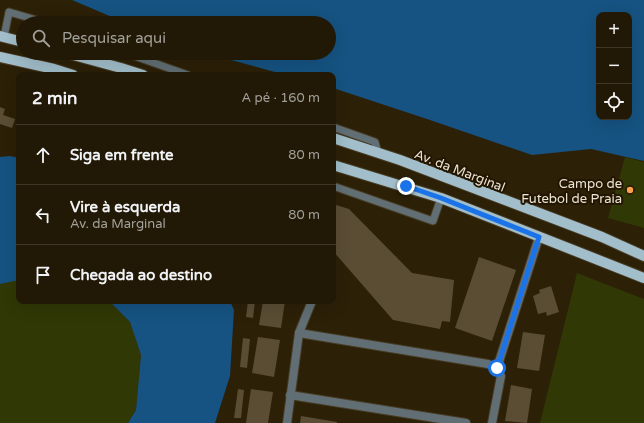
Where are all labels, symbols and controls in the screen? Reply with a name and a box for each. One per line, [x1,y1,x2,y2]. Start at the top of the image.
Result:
map controls [596,12,632,120]
button: + [596,12,632,48]
search box [16,16,336,60]
icon: search [30,27,52,49]
text: Pesquisar aqui [62,29,166,47]
button: − [596,48,632,84]
button: locate [596,84,632,120]
text: 2 min [32,88,77,109]
text: A pé · 160 m [241,90,320,106]
icon: ahead [32,144,54,166]
text: Siga em frente [70,146,174,164]
street label: Av. da Marginal [412,146,507,196]
text: 80 m [288,147,320,163]
place label: Campo de Futebol de Praia [521,176,622,207]
route end [397,177,415,195]
marker: Campo de Futebol de Praia [625,185,635,195]
text: Vire à esquerda [70,198,180,216]
icon: left [32,204,54,226]
text: 80 m [288,207,320,223]
text: Av. da Marginal [70,216,166,232]
icon: arrive [32,264,54,286]
text: Chegada ao destino [70,266,212,284]
route start [488,359,506,377]

